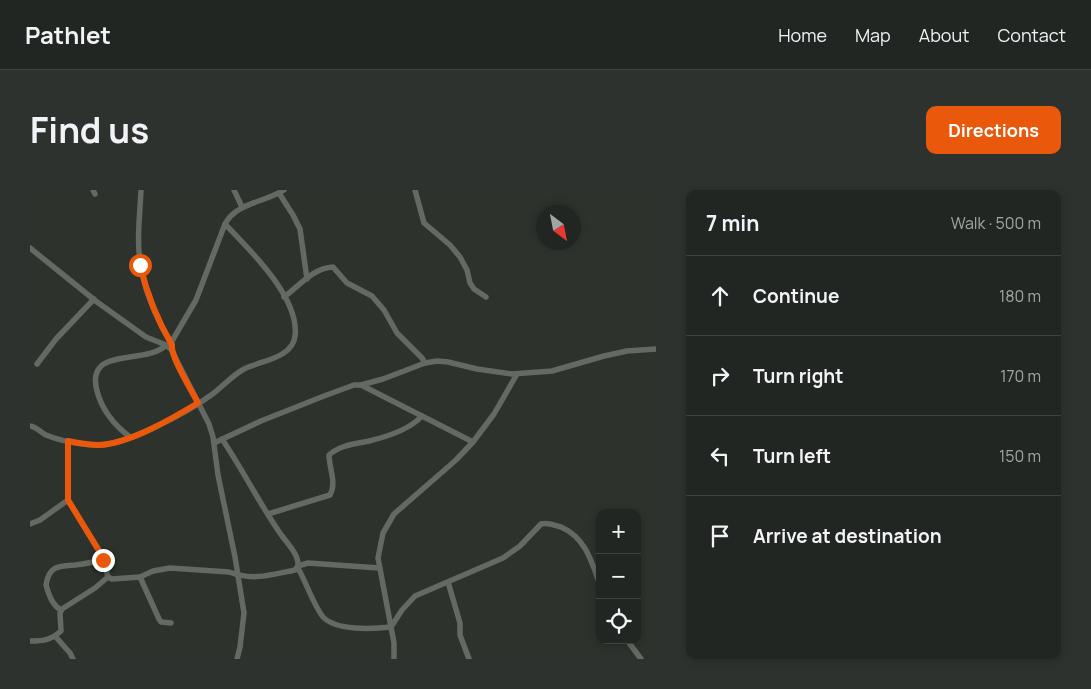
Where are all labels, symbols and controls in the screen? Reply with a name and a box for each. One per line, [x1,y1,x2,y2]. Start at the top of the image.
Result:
text: Pathlet [25,18,111,51]
text: Home [778,23,827,47]
text: Map [855,23,891,47]
text: About [919,23,969,47]
text: Contact [997,23,1066,47]
text: Find us [30,106,149,154]
button: Directions [926,106,1061,154]
north arrow [536,205,581,250]
text: 7 min [706,209,759,237]
text: Walk · 500 m [951,212,1041,234]
route start [129,254,152,277]
icon: ahead [706,282,734,310]
text: Continue [753,283,839,309]
text: 180 m [999,285,1041,307]
icon: right [706,362,734,390]
text: Turn right [753,363,843,389]
text: 170 m [1000,365,1041,387]
icon: left [706,442,734,470]
text: Turn left [753,443,831,469]
text: 150 m [999,445,1041,467]
map controls [596,509,641,644]
button: + [596,509,641,554]
icon: arrive [706,522,734,550]
text: Arrive at destination [753,523,942,549]
route end [92,549,115,572]
button: − [596,554,641,599]
button: locate [596,599,641,644]

